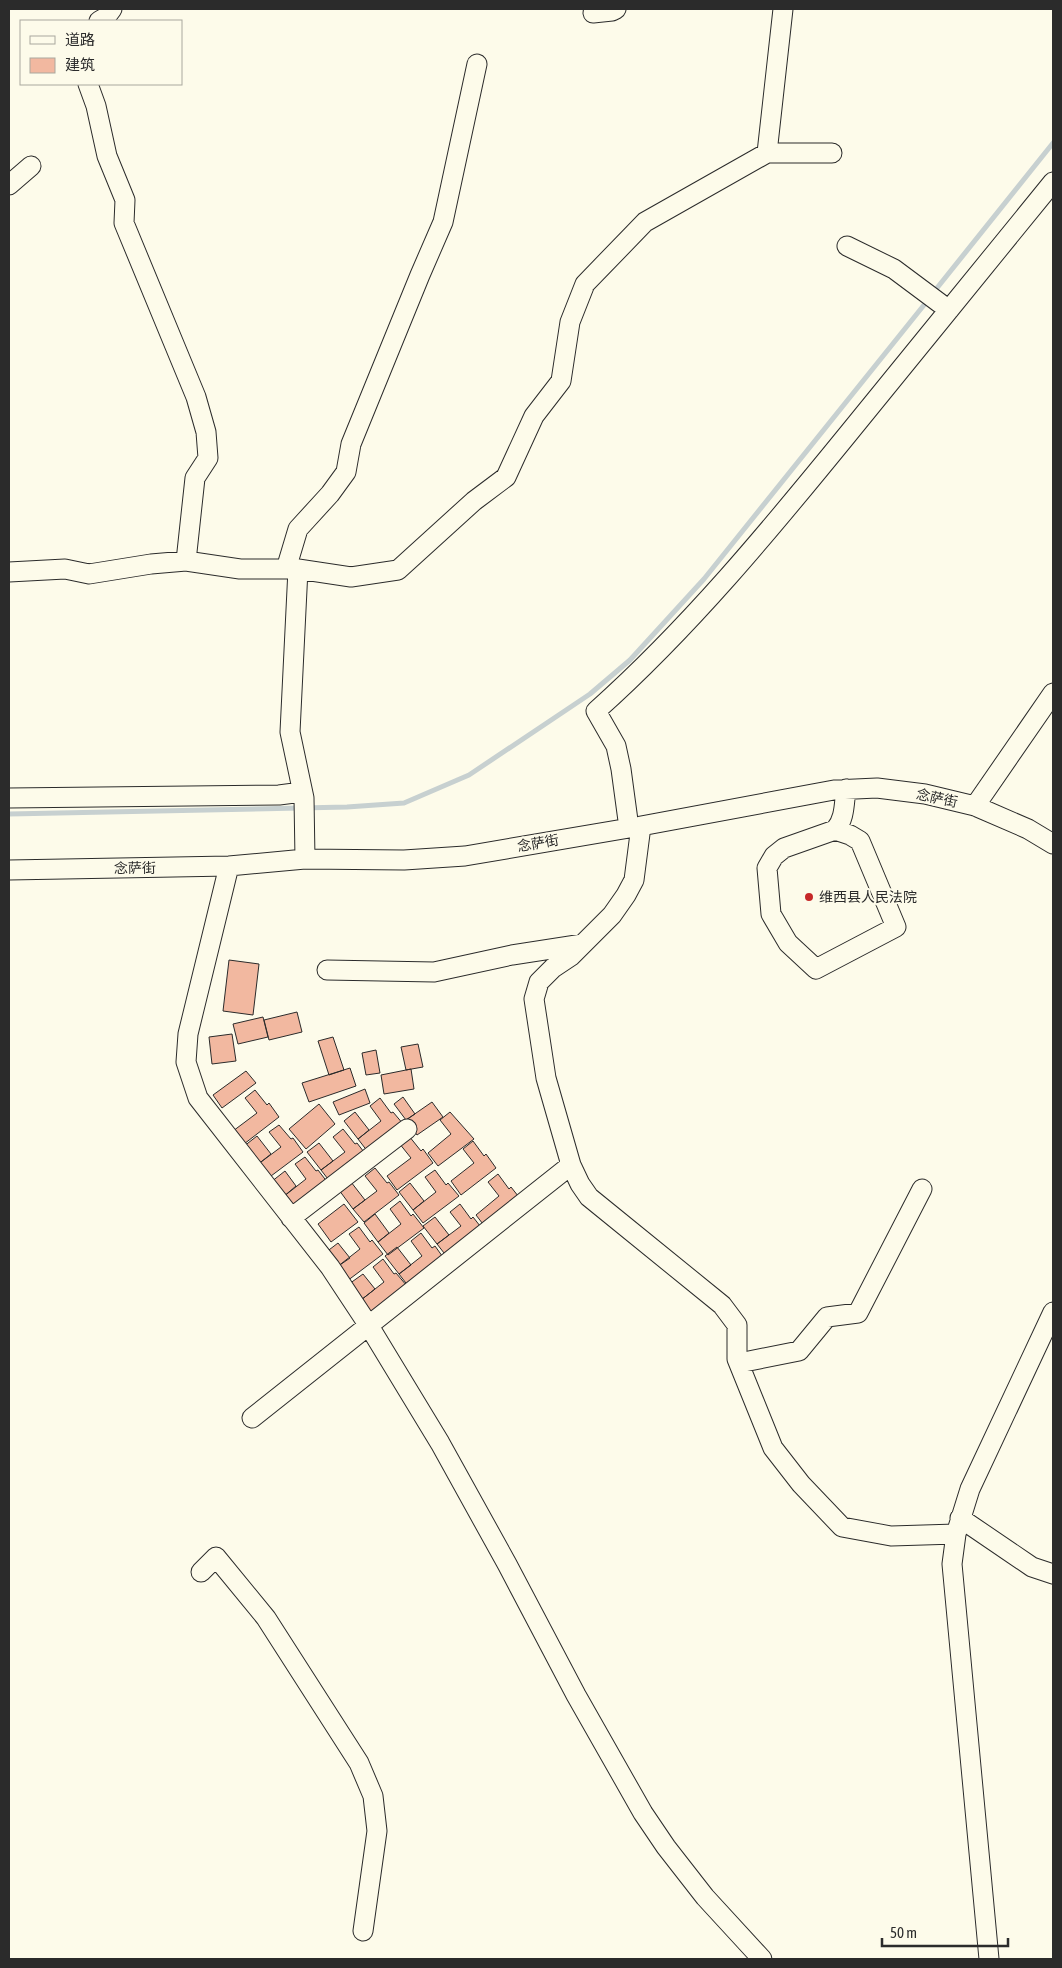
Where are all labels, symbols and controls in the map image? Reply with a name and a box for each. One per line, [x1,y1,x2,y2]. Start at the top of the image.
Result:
legend [20,20,182,85]
text: 道路 [65,31,95,48]
text: 建筑 [65,56,95,73]
street label: 念萨街 [915,786,959,810]
street label: 念萨街 [516,831,560,855]
street label: 念萨街 [114,860,156,876]
place label: 维西县人民法院 [819,889,917,905]
marker: 维西县人民法院 [803,891,815,903]
scale bar [882,1916,1008,1948]
text: 50 m [890,1924,917,1941]

